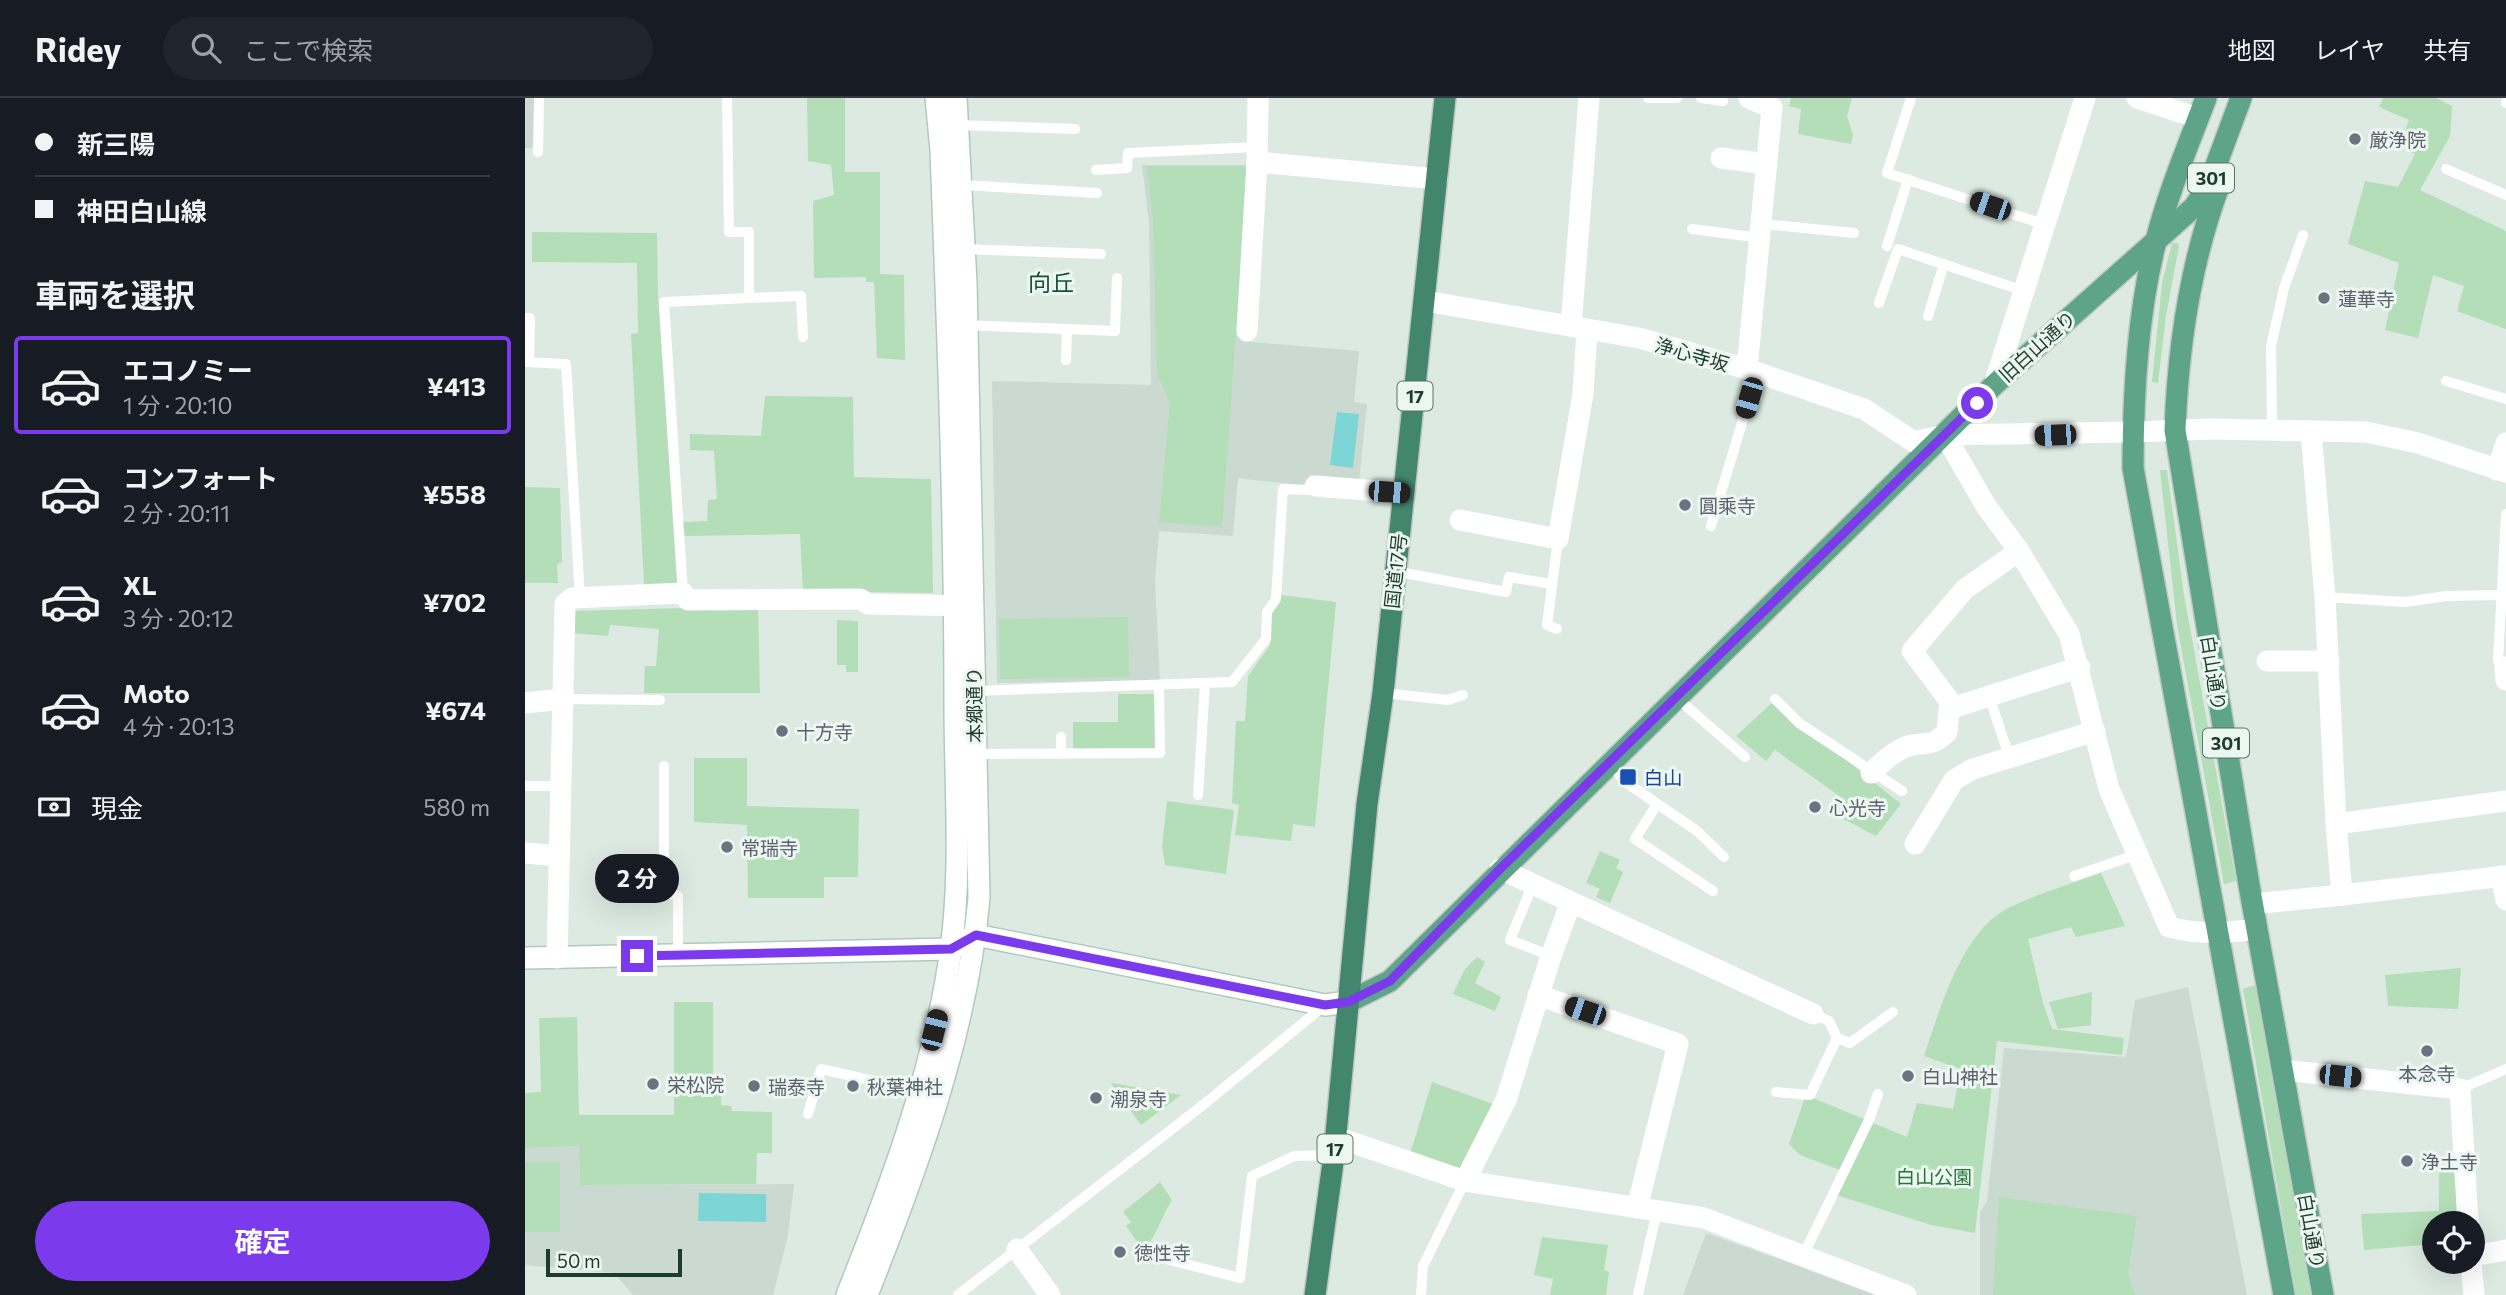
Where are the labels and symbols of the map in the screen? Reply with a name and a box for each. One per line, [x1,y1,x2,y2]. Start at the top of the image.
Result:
place label: 厳浄院 [2369,128,2426,151]
marker: 厳浄院 [2347,131,2363,147]
road number: 301 [2188,164,2234,192]
car [1967,189,2014,223]
district label: 向丘 [1028,268,1074,296]
place label: 蓮華寺 [2338,287,2395,310]
marker: 蓮華寺 [2316,290,2332,306]
street label: 旧白山通り [1994,306,2080,386]
street label: 浄心寺坂 [1652,332,1732,376]
car [1734,375,1765,421]
road number: 17 [1397,382,1433,410]
route start [1961,387,1993,419]
car [2034,424,2077,446]
car [1368,480,1411,504]
place label: 圓乘寺 [1699,494,1756,517]
marker: 圓乘寺 [1677,497,1693,513]
street label: 国道17号 [1380,532,1410,610]
street label: 白山通り [2197,634,2231,712]
street label: 本郷通り [962,667,986,743]
place label: 十方寺 [796,720,853,743]
marker: 十方寺 [774,723,790,739]
road number: 301 [2203,728,2249,758]
place label: 白山 [1644,766,1682,789]
marker: 白山 [1618,767,1638,787]
place label: 心光寺 [1829,796,1886,819]
marker: 心光寺 [1807,799,1823,815]
place label: 常瑞寺 [741,836,798,859]
marker: 常瑞寺 [719,839,735,855]
callout: 2 分 [595,854,679,904]
route end [621,940,653,972]
car [1562,994,1609,1028]
car [919,1007,950,1053]
marker: 本念寺 [2419,1043,2435,1059]
place label: 本念寺 [2398,1062,2456,1085]
car [2319,1063,2362,1089]
place label: 白山神社 [1922,1065,1998,1088]
marker: 白山神社 [1900,1068,1916,1084]
place label: 栄松院 [667,1073,724,1096]
place label: 瑞泰寺 [768,1075,825,1098]
place label: 秋葉神社 [867,1075,943,1098]
marker: 栄松院 [645,1076,661,1092]
marker: 瑞泰寺 [746,1078,762,1094]
marker: 秋葉神社 [845,1078,861,1094]
place label: 潮泉寺 [1110,1087,1167,1110]
marker: 潮泉寺 [1088,1090,1104,1106]
road number: 17 [1317,1134,1353,1164]
place label: 浄土寺 [2421,1150,2478,1173]
marker: 浄土寺 [2399,1153,2415,1169]
park label: 白山公園 [1896,1165,1972,1188]
street label: 白山通り [2294,1192,2330,1270]
place label: 徳性寺 [1134,1241,1191,1264]
marker: 徳性寺 [1112,1244,1128,1260]
scale bar [546,1246,683,1278]

